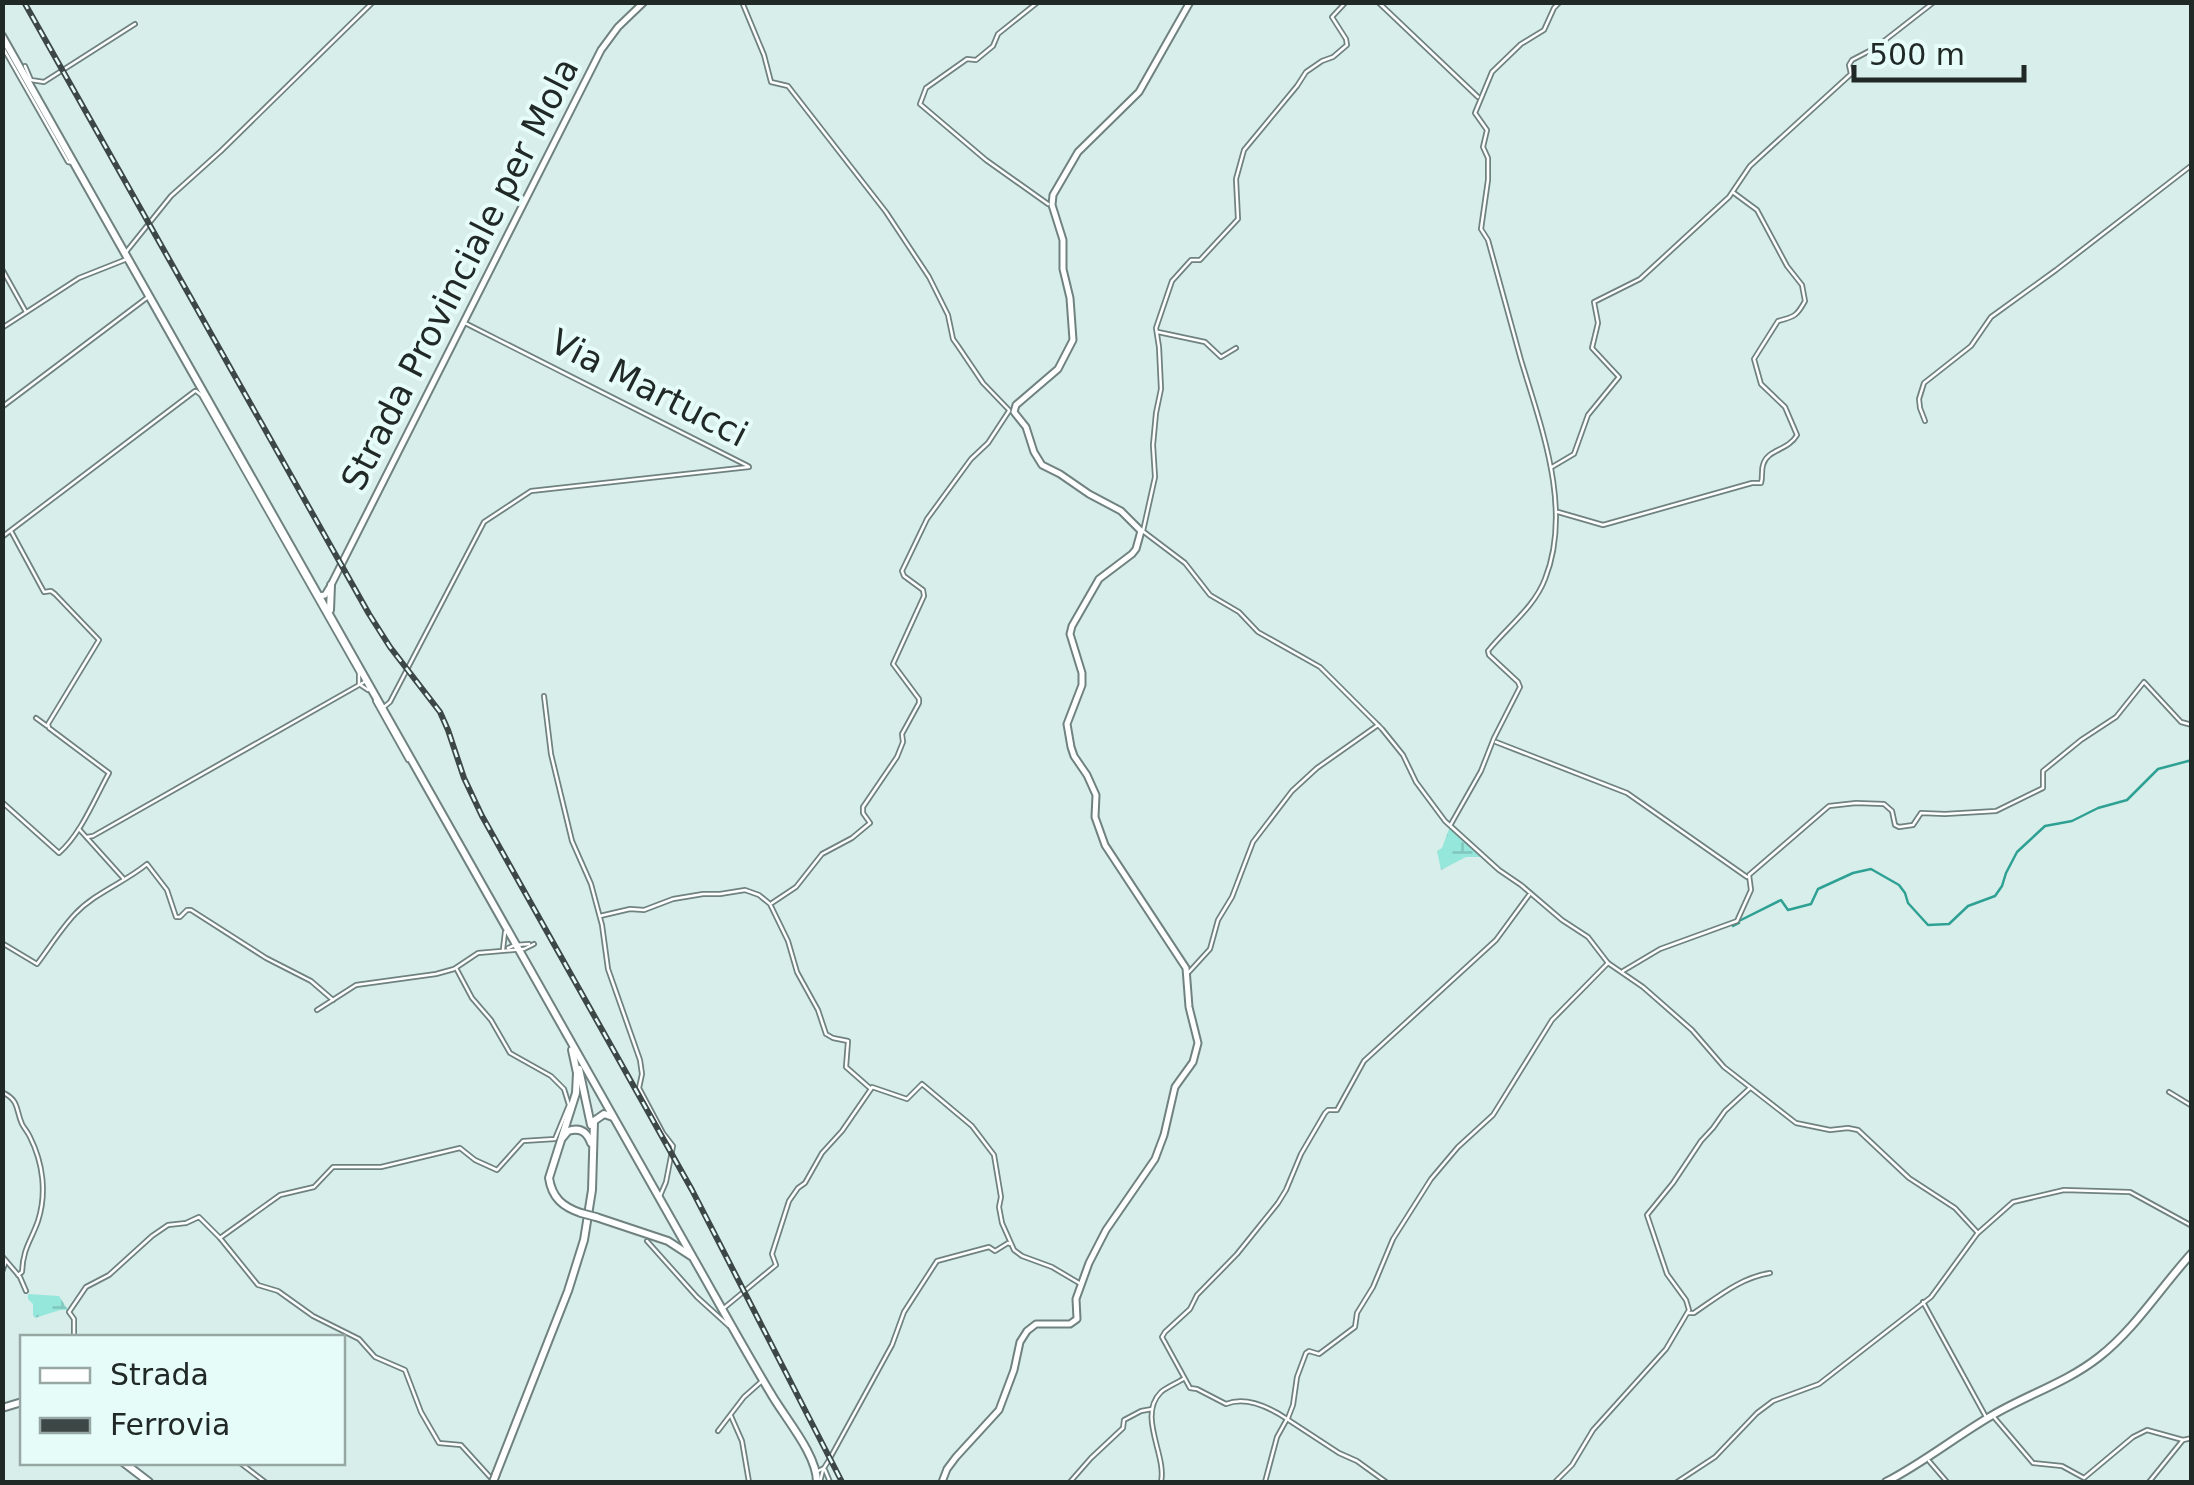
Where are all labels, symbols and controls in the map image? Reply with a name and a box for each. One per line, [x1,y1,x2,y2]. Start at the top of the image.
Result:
scale bar [1854,20,2024,82]
text: 500 m [1869,37,1965,72]
street label: Strada Provinciale per Mola [333,51,587,497]
street label: Via Martucci [544,321,754,455]
legend [20,1335,345,1465]
text: Strada [110,1357,209,1392]
text: Ferrovia [110,1407,230,1442]

